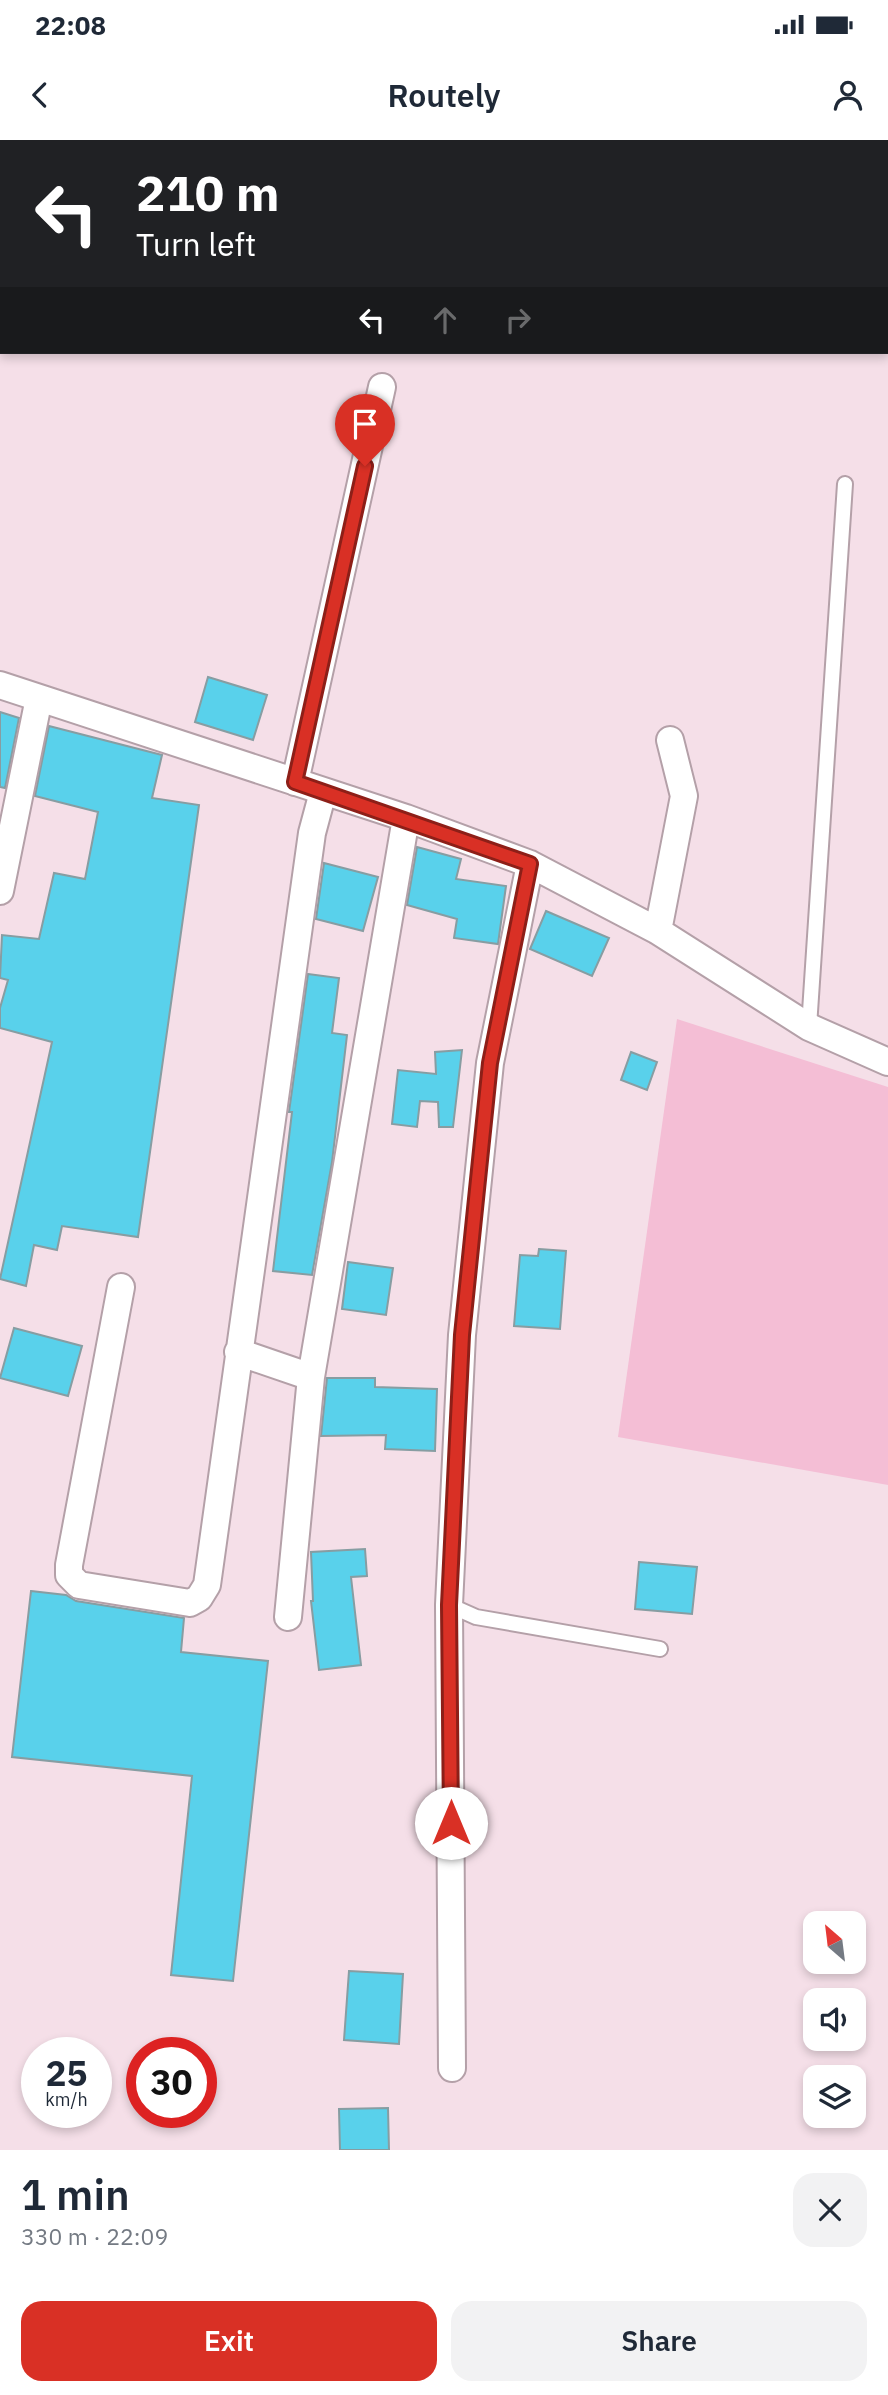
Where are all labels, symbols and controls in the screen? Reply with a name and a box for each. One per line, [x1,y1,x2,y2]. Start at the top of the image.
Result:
text: 22:08 [35,8,106,42]
text: Routely [387,74,501,116]
icon: back [21,76,59,114]
icon: person [829,76,867,114]
text: 210 m [136,161,280,224]
icon: left [21,168,112,259]
text: Turn left [136,223,256,265]
icon: left [353,301,391,339]
icon: ahead [426,301,464,339]
icon: right [499,301,537,339]
pin [335,394,395,466]
icon: arrive [346,405,384,443]
position arrow [414,1786,488,1860]
north arrow [803,1911,866,1974]
map controls [803,1911,866,2128]
button: sound [803,1988,866,2051]
speed limit sign: 30 [126,2037,217,2128]
text: 25 [45,2050,88,2096]
button: layers [803,2065,866,2128]
text: km/h [45,2088,88,2111]
text: 1 min [21,2167,130,2222]
button: close [793,2173,867,2247]
text: 330 m · 22:09 [21,2221,168,2251]
button: Exit [21,2301,437,2381]
button: Share [451,2301,867,2381]

